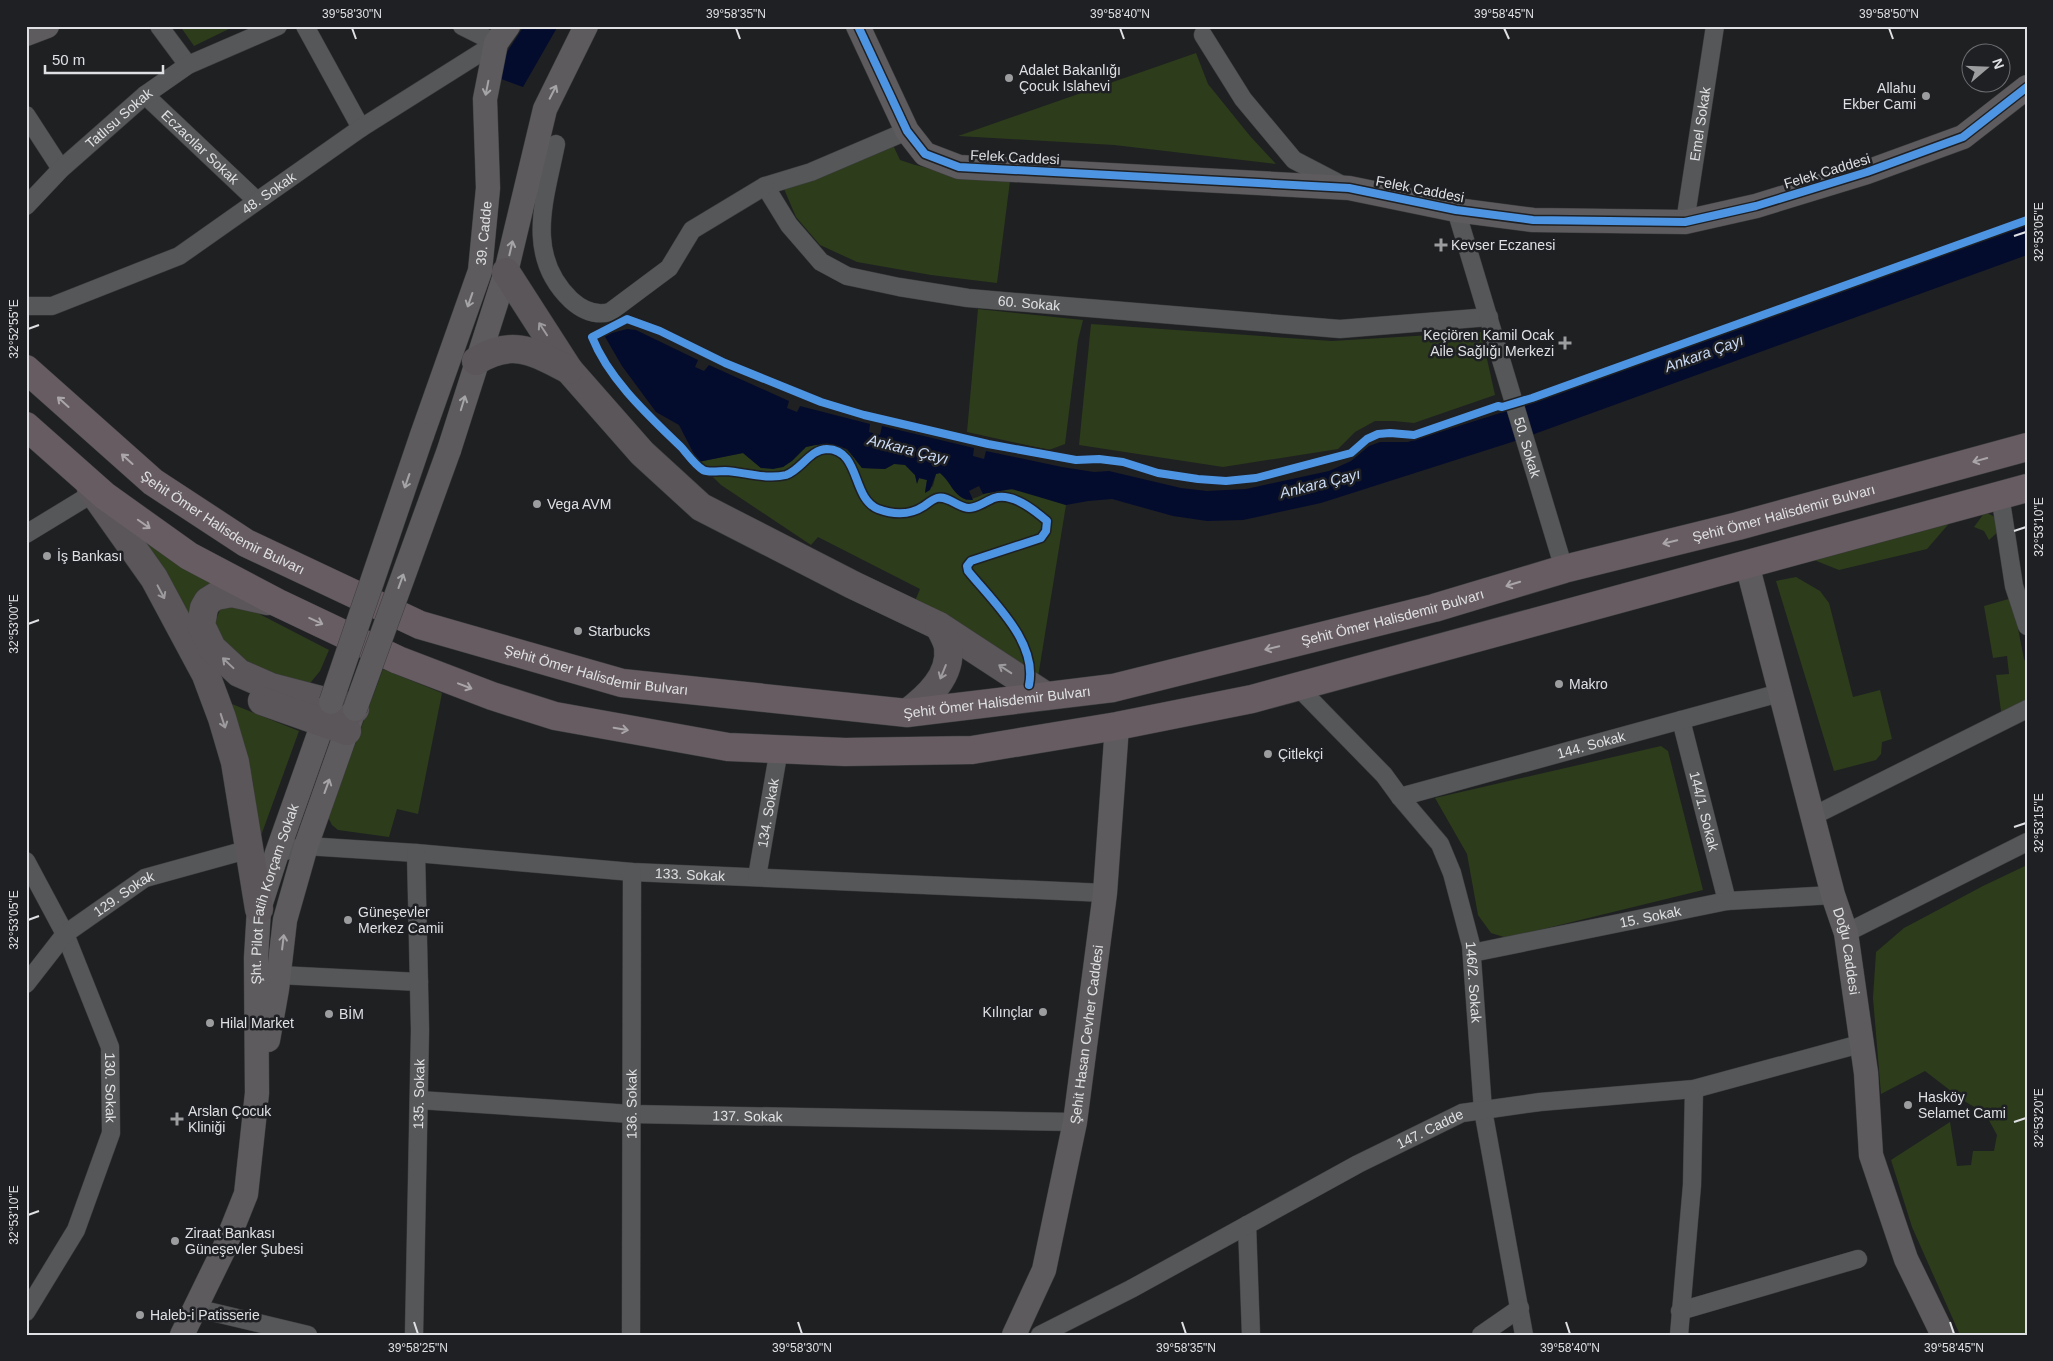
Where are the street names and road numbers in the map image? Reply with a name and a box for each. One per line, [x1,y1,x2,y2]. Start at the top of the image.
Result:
street label: Tatlısu Sokak [82,84,156,152]
street label: Emel Sokak [1686,85,1714,162]
street label: Eczacılar Sokak [158,107,243,188]
street label: Felek Caddesi [970,147,1060,167]
street label: Felek Caddesi [1782,150,1872,192]
street label: 48. Sokak [238,168,299,217]
street label: Felek Caddesi [1375,173,1465,205]
street label: 39. Cadde [473,200,495,266]
street label: 60. Sokak [997,293,1062,314]
street label: 50. Sokak [1511,415,1544,481]
street label: Şehit Ömer Halisdemir Bulvarı [138,467,307,578]
street label: Şehit Ömer Halisdemir Bulvarı [1691,481,1877,545]
street label: Şehit Ömer Halisdemir Bulvarı [1299,586,1486,649]
street label: Şehit Ömer Halisdemir Bulvarı [503,642,689,698]
street label: Şehit Ömer Halisdemir Bulvarı [902,683,1092,721]
street label: 144. Sokak [1555,727,1628,762]
street label: 144/1. Sokak [1686,769,1722,854]
street label: 134. Sokak [754,776,782,849]
street label: Şht. Pilot Fatih Korçam Sokak [248,801,302,985]
street label: 133. Sokak [655,865,726,884]
street label: 129. Sokak [90,868,157,920]
street label: 15. Sokak [1618,902,1683,931]
street label: Doğu Caddesi [1830,905,1863,996]
street label: 146/2. Sokak [1463,941,1485,1024]
street label: Şehit Hasan Cevher Caddesi [1067,944,1106,1125]
street label: 130. Sokak [102,1052,119,1124]
street label: 135. Sokak [410,1058,427,1129]
street label: 136. Sokak [623,1068,640,1139]
street label: 147. Cadde [1394,1106,1466,1152]
street label: 137. Sokak [712,1107,784,1125]

